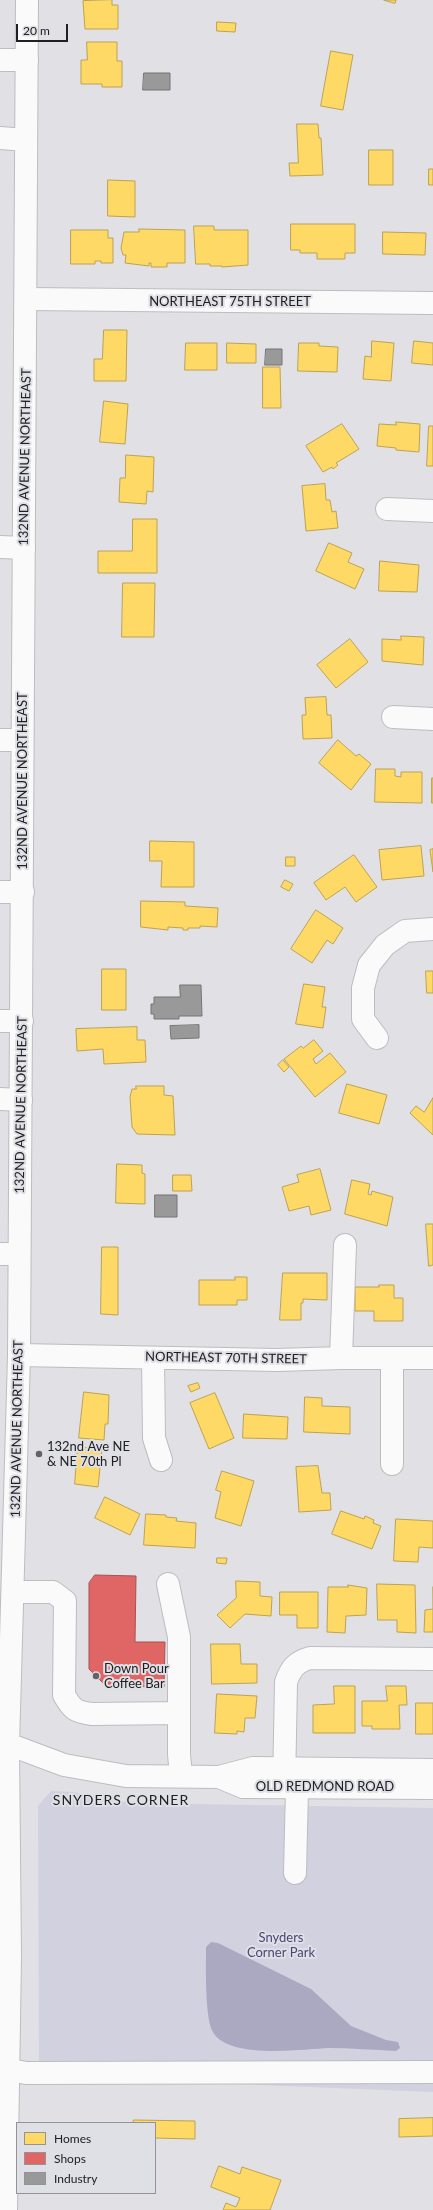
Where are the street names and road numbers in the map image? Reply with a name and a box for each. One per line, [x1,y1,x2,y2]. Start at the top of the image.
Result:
street label: NORTHEAST 75TH STREET [149,294,311,310]
street label: 132ND AVENUE NORTHEAST [16,368,34,546]
street label: 132ND AVENUE NORTHEAST [15,692,31,870]
street label: 132ND AVENUE NORTHEAST [12,1016,30,1194]
street label: 132ND AVENUE NORTHEAST [8,1340,26,1518]
street label: NORTHEAST 70TH STREET [145,1349,307,1367]
street label: OLD REDMOND ROAD [256,1779,394,1795]

